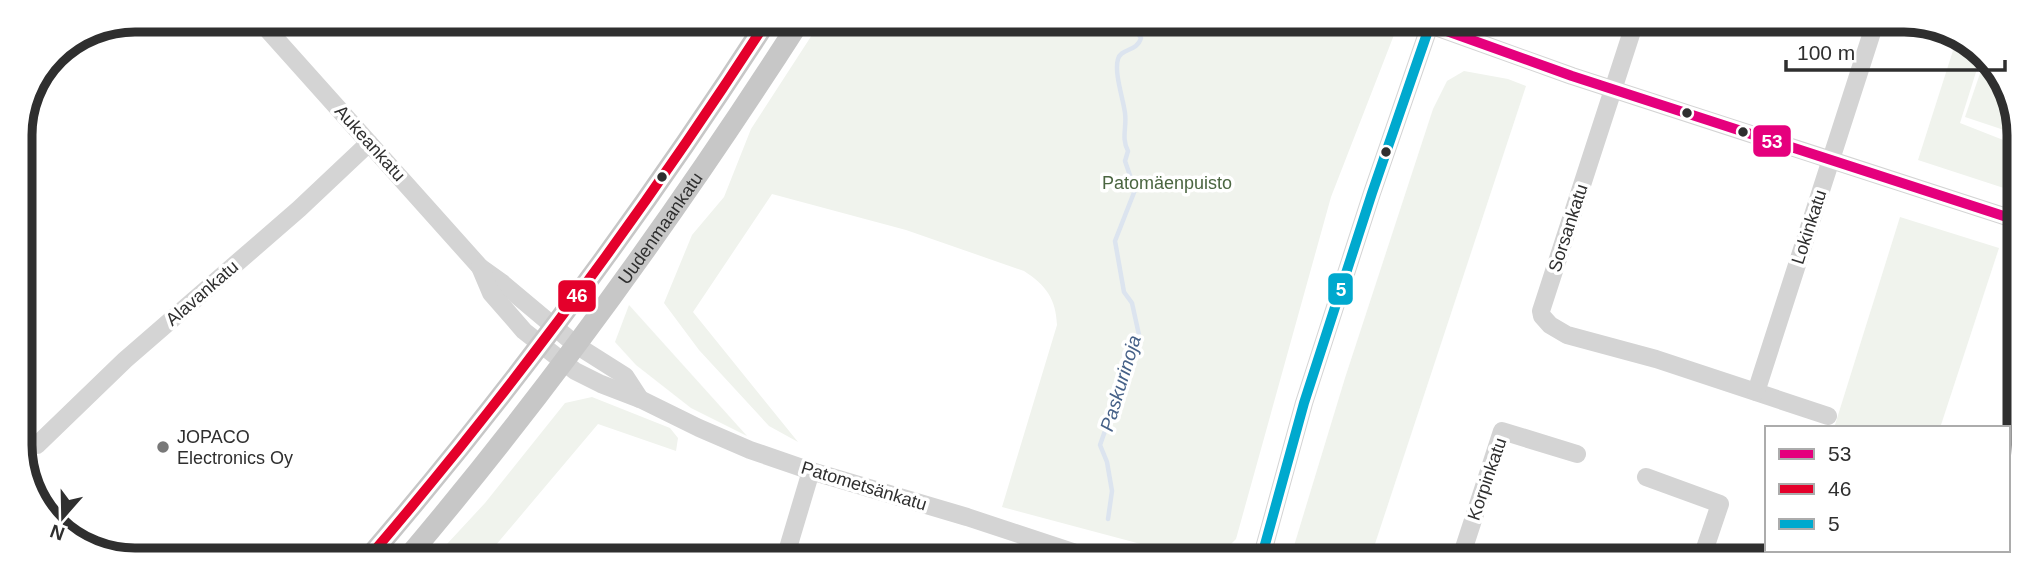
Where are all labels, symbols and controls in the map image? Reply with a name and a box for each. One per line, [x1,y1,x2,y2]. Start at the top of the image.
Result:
scale bar [1786,28,2005,72]
text: 100 m [1797,41,1855,64]
street label: Aukeankatu [331,101,409,185]
unlabelled marker [1680,106,1694,120]
line badge: 53 [1752,124,1792,158]
unlabelled marker [1736,125,1750,139]
text: 53 [1761,131,1783,152]
unlabelled marker [1379,145,1393,159]
street label: Uudenmaankatu [614,169,707,288]
unlabelled marker [655,170,669,184]
park label: Patomäenpuisto [1102,173,1232,193]
street label: Sorsankatu [1544,182,1592,274]
street label: Lokinkatu [1788,187,1830,267]
street label: Alavankatu [162,256,242,330]
line badge: 5 [1327,272,1354,306]
line badge: 46 [557,279,597,313]
text: 5 [1336,279,1347,300]
text: 46 [566,285,588,306]
water label: Paskurinoja [1096,333,1145,434]
legend [1765,426,2010,552]
place label: JOPACO Electronics Oy [177,427,293,468]
street label: Korpinkatu [1464,435,1510,523]
marker: JOPACO Electronics Oy [155,439,171,455]
text: 53 [1828,442,1851,465]
street label: Patometsänkatu [799,457,929,515]
text: 46 [1828,477,1851,500]
north arrow [28,482,98,552]
text: 5 [1828,512,1840,535]
text: N [47,520,67,545]

